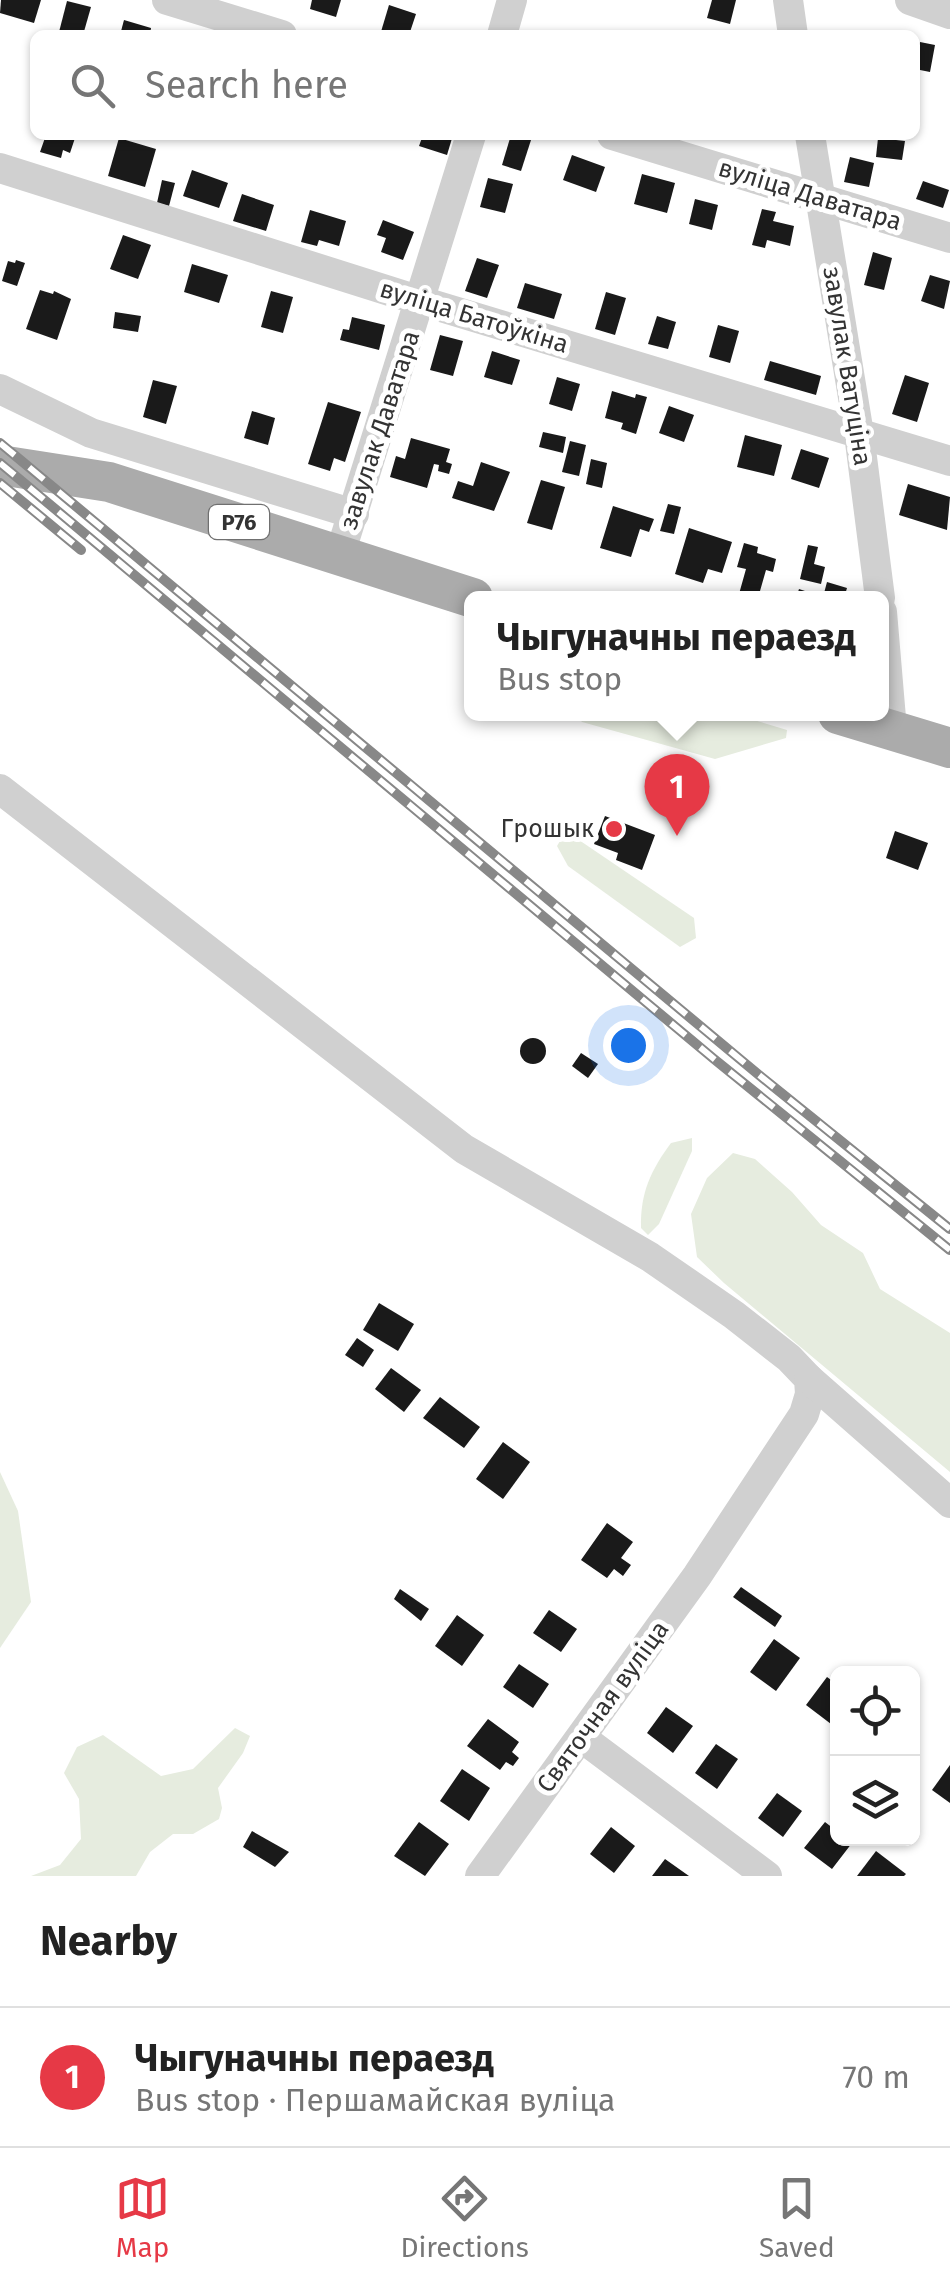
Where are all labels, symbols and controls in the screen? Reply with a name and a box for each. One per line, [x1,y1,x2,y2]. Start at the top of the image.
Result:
search box [30,30,920,140]
icon: search [65,58,120,113]
text: Search here [145,62,348,108]
street label: вуліца Даватара [715,153,905,237]
street label: завулак Ватуціна [816,264,878,468]
street label: вуліца Батоўкіна [376,274,572,360]
street label: завулак Даватара [334,327,426,533]
road number: Р76 [209,505,269,539]
popup [464,591,889,721]
text: Чыгуначны пераезд [497,614,856,660]
text: Bus stop [497,660,622,698]
pin: 1 [644,754,710,836]
place label: Грошык [501,814,594,844]
marker: Грошык [603,818,625,840]
your location [603,1020,654,1071]
street label: Святочная вуліца [531,1615,675,1799]
map controls [830,1666,920,1846]
button: locate [830,1666,920,1756]
button: layers [830,1756,920,1846]
text: Nearby [40,1916,177,1966]
text: Чыгуначны пераезд [135,2035,494,2081]
text: 1 [65,2058,80,2096]
text: 70 m [842,2058,910,2096]
text: Bus stop · Першамайская вуліца [135,2081,615,2119]
tab: Map [115,2171,170,2264]
tab: Directions [400,2171,529,2264]
tab: Saved [759,2171,835,2264]

